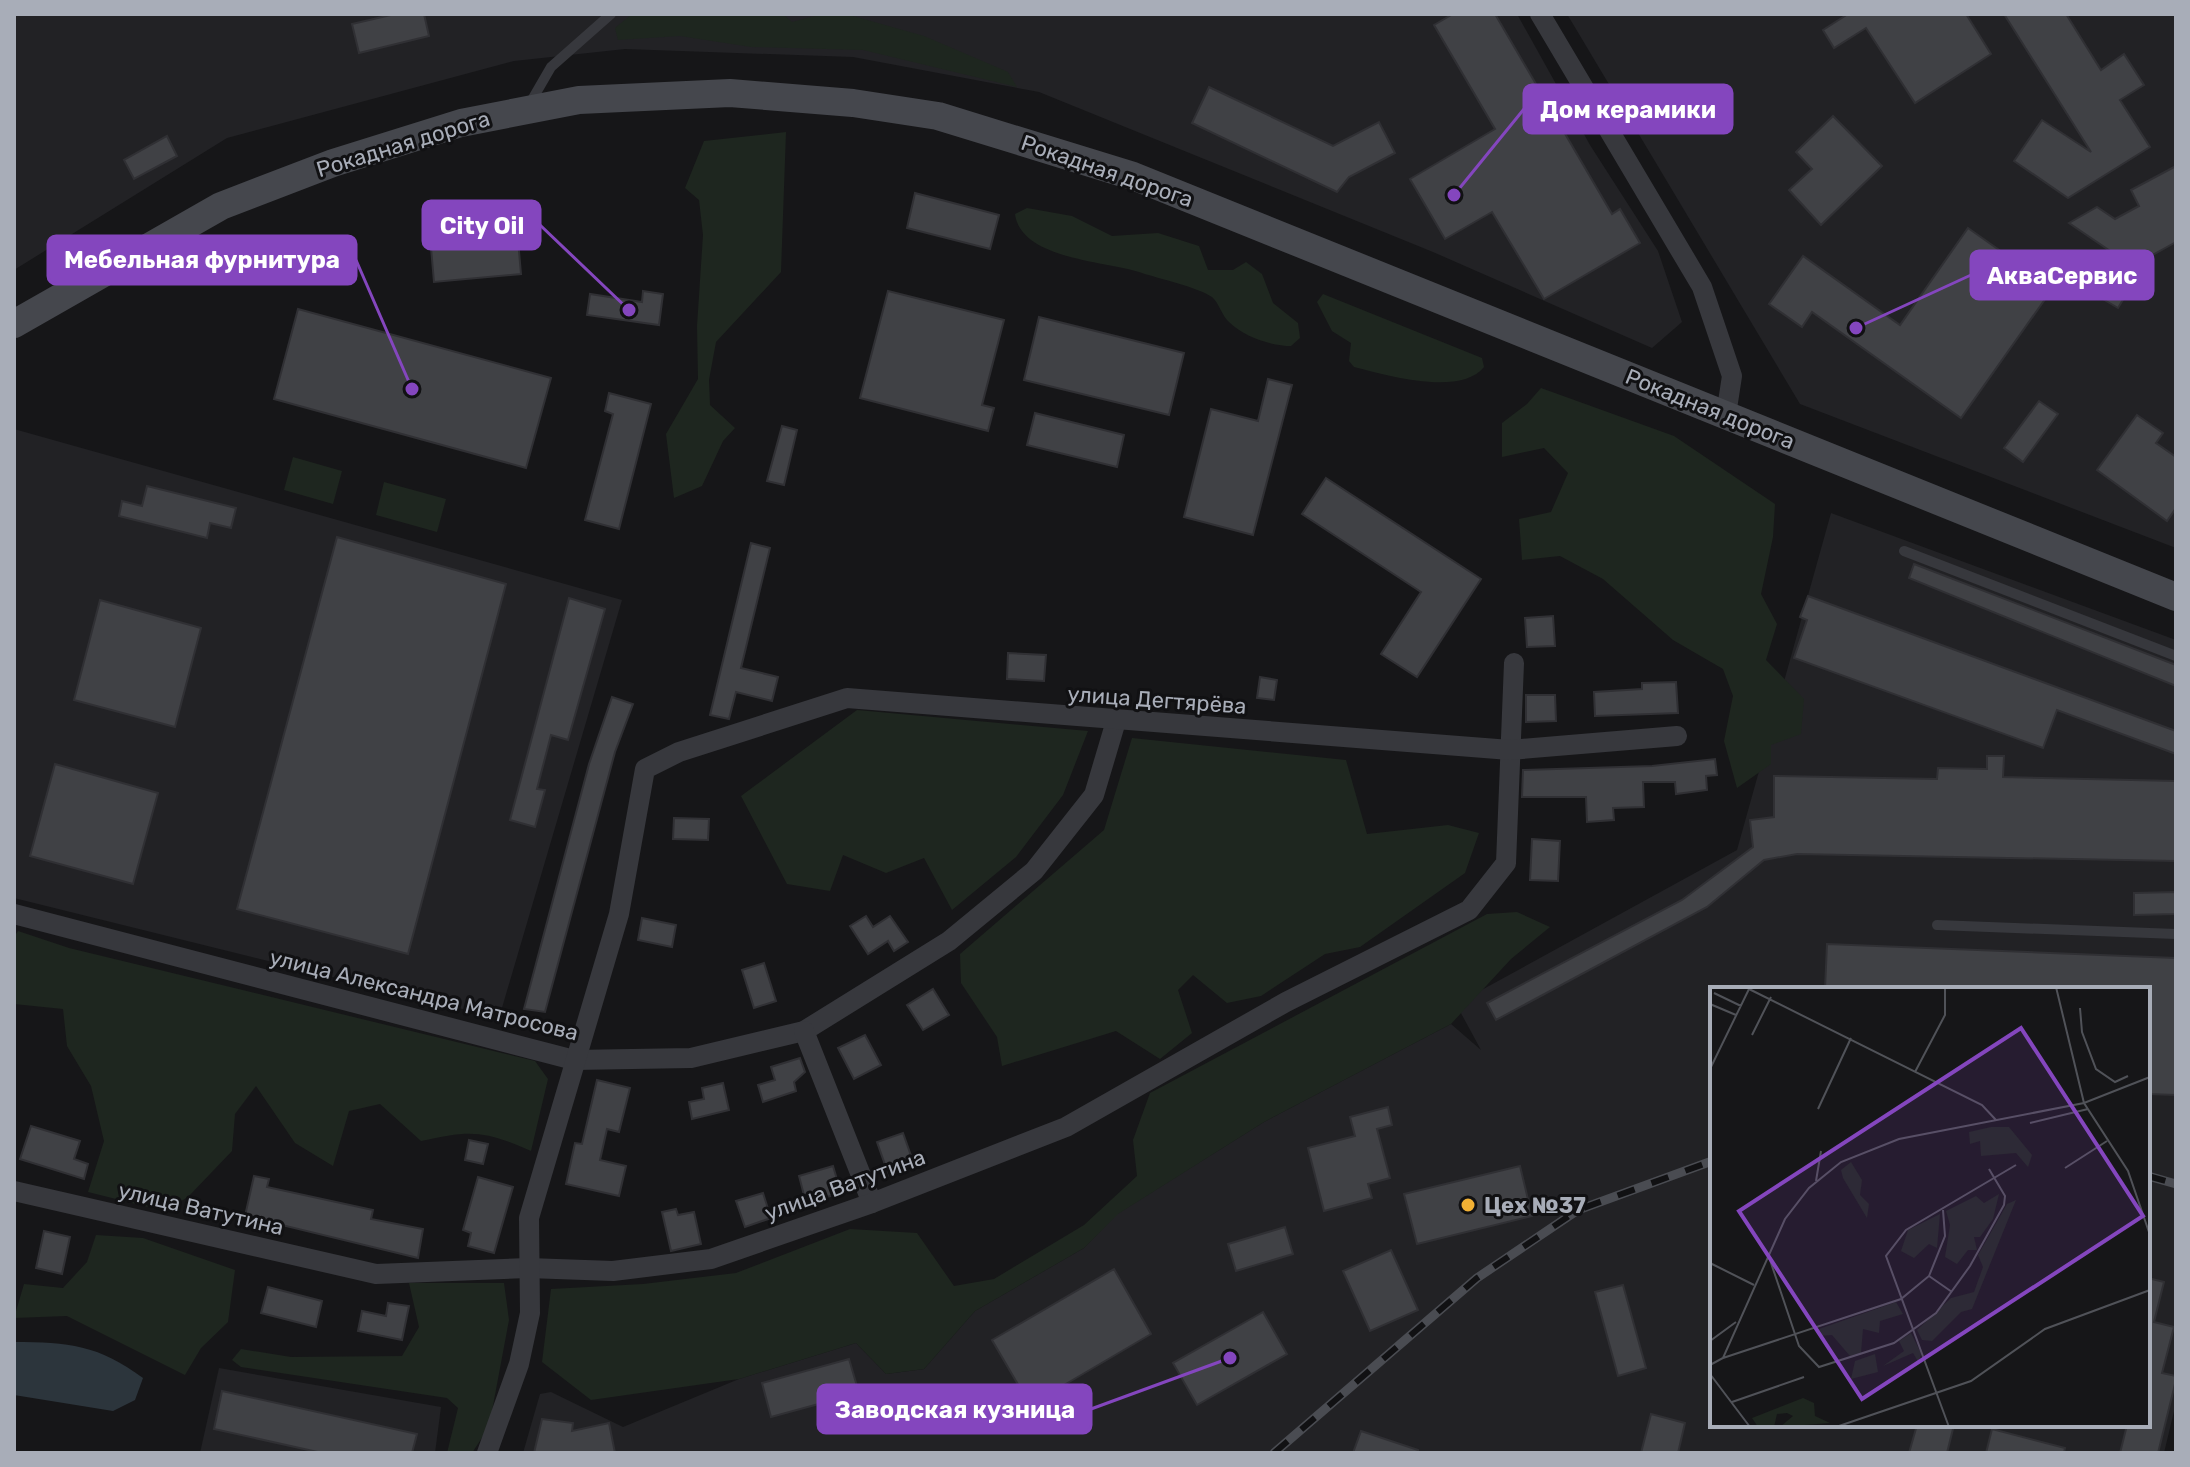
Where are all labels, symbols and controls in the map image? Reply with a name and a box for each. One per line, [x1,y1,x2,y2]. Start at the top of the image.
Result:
callout: Дом керамики [1524,85,1732,133]
text: Дом керамики [1540,96,1716,124]
street label: Рокадная дорога [313,105,493,183]
street label: Рокадная дорога [1018,129,1196,213]
callout: City Oil [423,201,540,249]
text: City Oil [440,212,524,240]
callout: Мебельная фурнитура [48,236,356,284]
text: Мебельная фурнитура [64,246,340,274]
callout: АкваСервис [1971,251,2153,299]
text: АкваСервис [1987,262,2137,290]
street label: Рокадная дорога [1622,363,1798,455]
street label: улица Дегтярёва [1067,680,1247,720]
street label: улица Александра Матросова [267,944,581,1046]
inset map [1710,987,2150,1427]
street label: улица Ватутина [761,1143,929,1227]
street label: улица Ватутина [116,1177,286,1241]
place label: Цех №37 [1484,1192,1586,1219]
marker: Цех №37 [1459,1196,1477,1214]
callout: Заводская кузница [818,1385,1091,1433]
text: Заводская кузница [835,1396,1075,1424]

